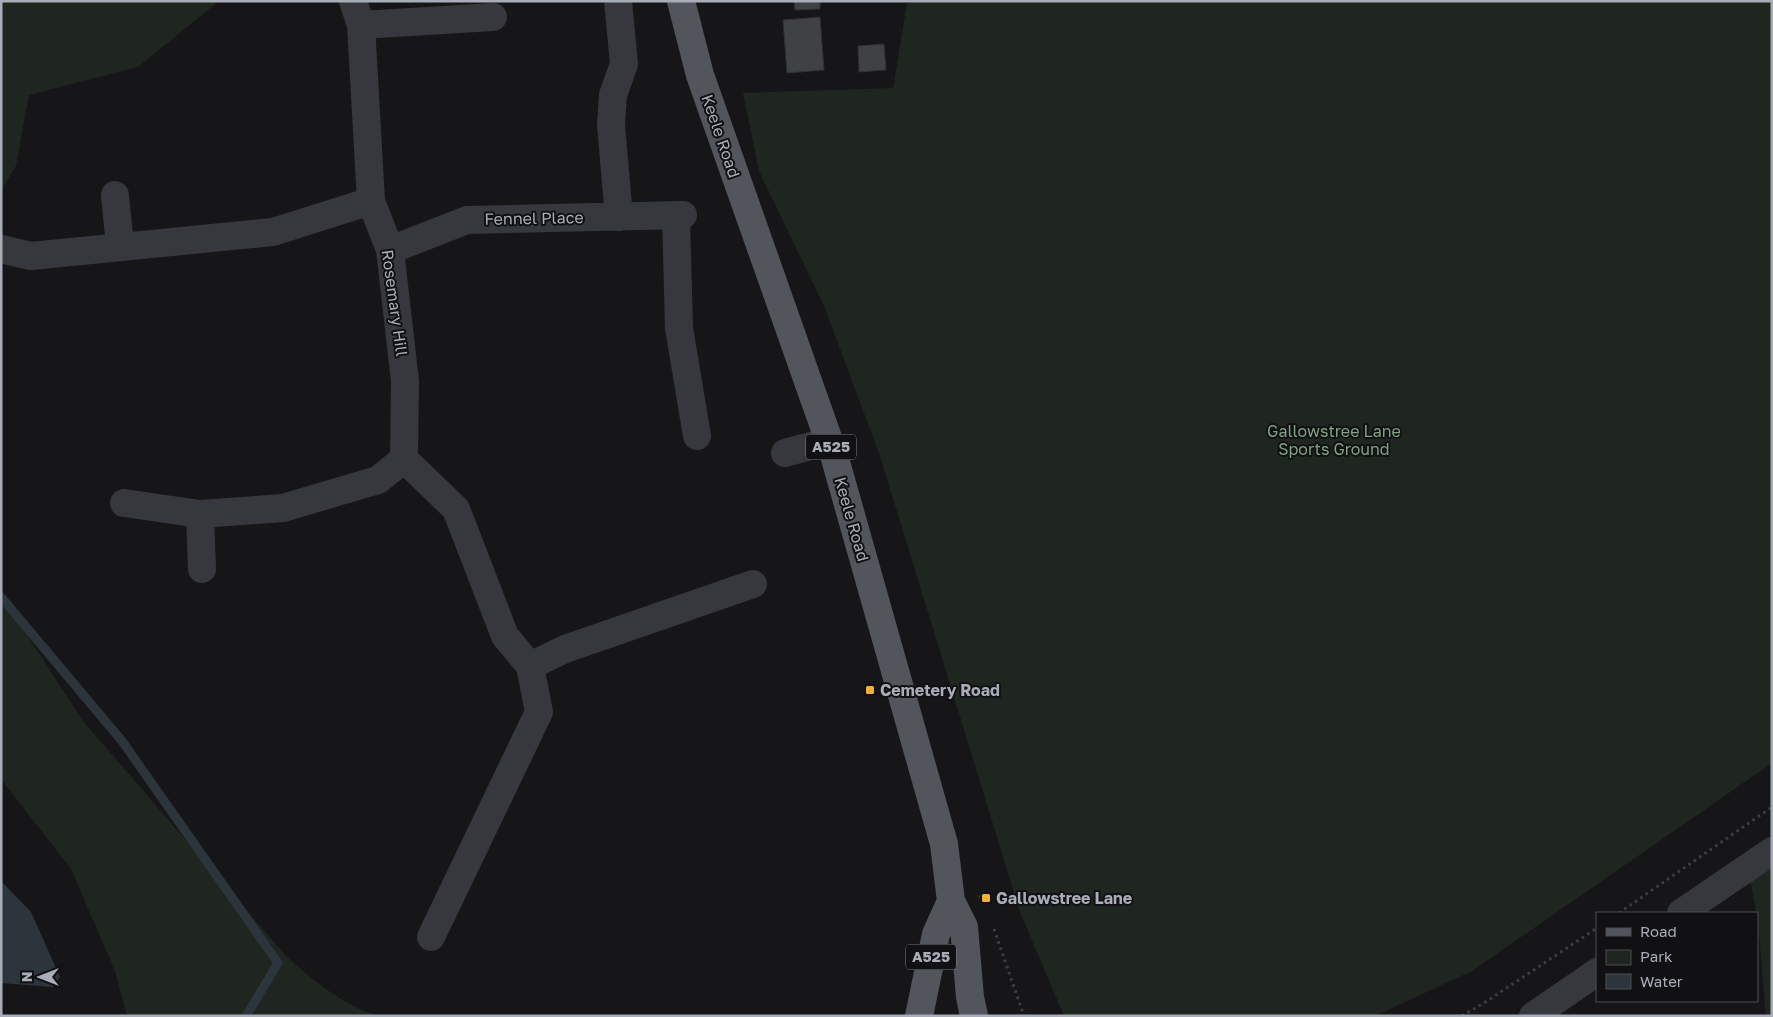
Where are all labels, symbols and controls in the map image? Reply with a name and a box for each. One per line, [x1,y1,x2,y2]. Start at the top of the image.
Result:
street label: Keele Road [697,92,745,180]
street label: Fennel Place [484,207,584,229]
street label: Rosemary Hill [378,248,412,358]
park label: Gallowstree Lane Sports Ground [1267,421,1401,459]
road number: A525 [806,434,856,460]
street label: Keele Road [830,475,874,563]
place label: Cemetery Road [880,680,1000,700]
marker: Cemetery Road [864,684,876,696]
place label: Gallowstree Lane [996,888,1132,908]
marker: Gallowstree Lane [980,892,992,904]
legend [1596,912,1758,1002]
text: Road [1640,922,1677,940]
road number: A525 [906,944,956,970]
text: Park [1640,947,1673,965]
north arrow [15,952,65,1002]
text: N [18,972,35,982]
text: Water [1640,972,1683,990]

